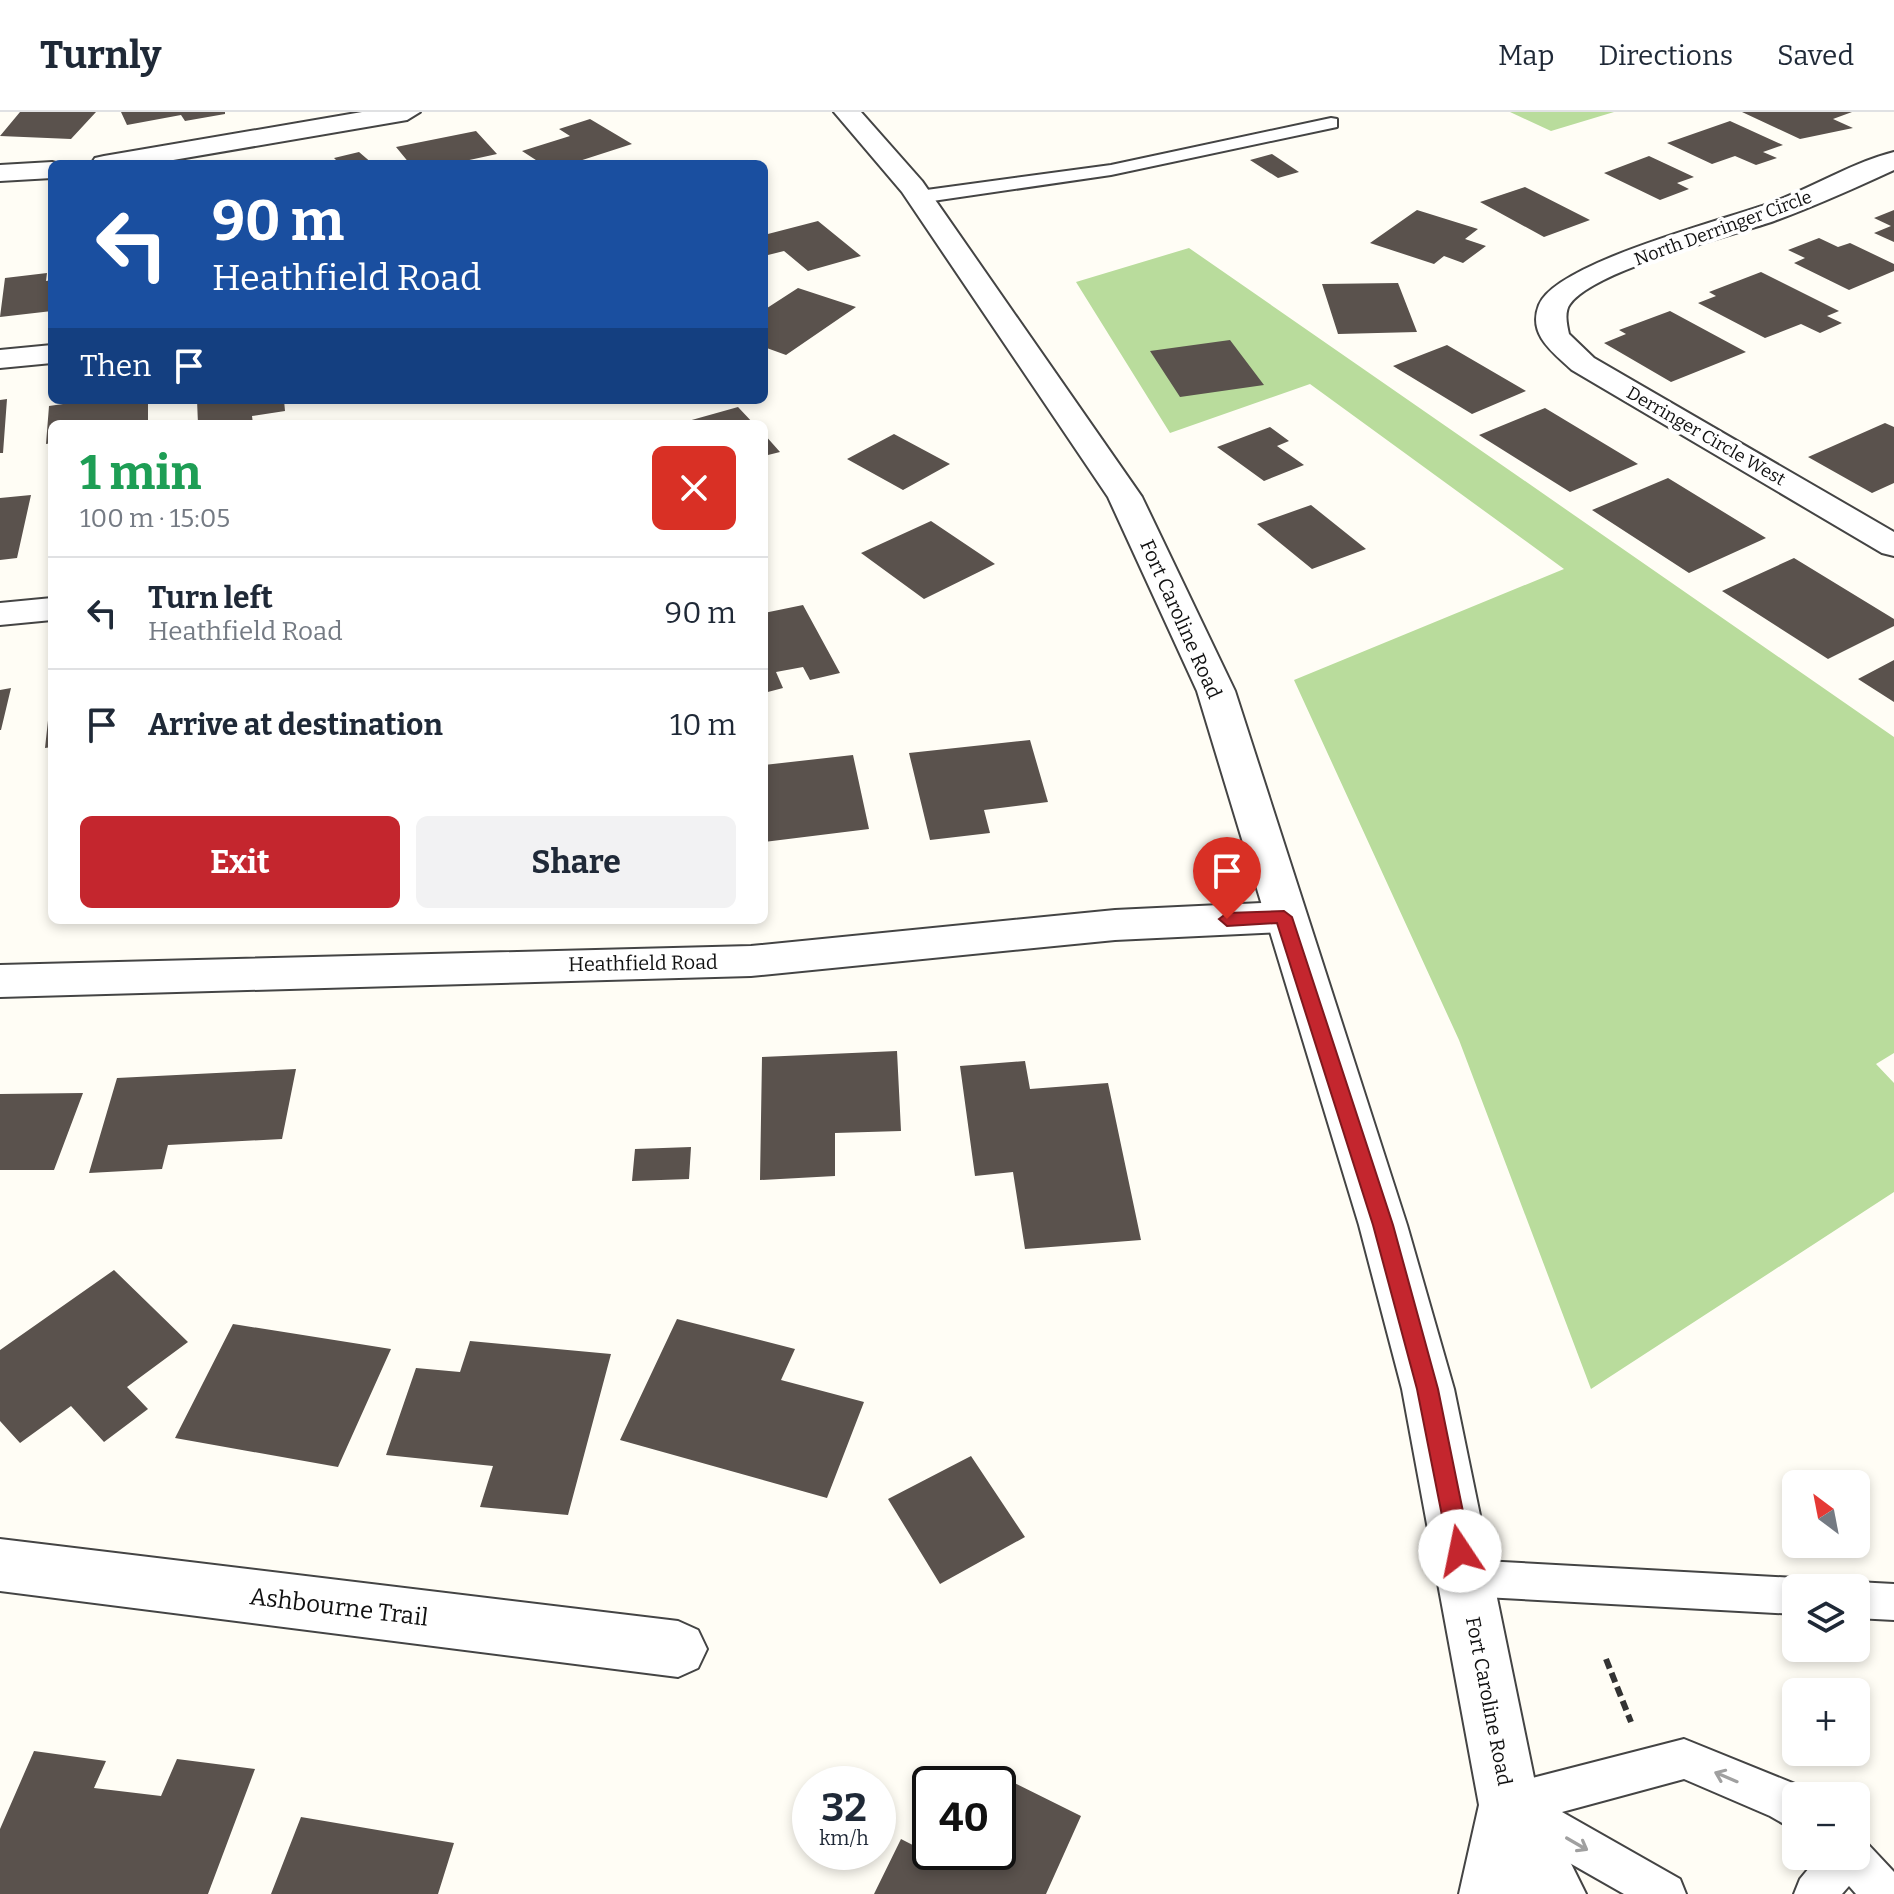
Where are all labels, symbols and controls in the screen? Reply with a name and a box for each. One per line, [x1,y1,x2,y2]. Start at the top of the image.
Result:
text: Turnly [40,32,161,78]
text: Map [1498,39,1554,72]
text: Directions [1598,39,1733,72]
text: Saved [1777,39,1854,72]
street label: North Derringer Circle [1631,186,1815,270]
text: 90 m [212,188,344,255]
icon: left [80,192,184,296]
text: Heathfield Road [212,256,481,300]
icon: arrive [167,344,211,388]
text: Then [80,348,151,384]
street label: Derringer Circle West [1623,382,1790,491]
text: 1 min [80,444,201,502]
button: close [652,446,736,530]
text: 100 m · 15:05 [80,503,230,534]
street label: Fort Caroline Road [1135,536,1227,702]
text: Turn left [148,580,273,616]
icon: left [80,591,124,635]
text: 90 m [665,595,736,631]
text: Heathfield Road [148,616,343,647]
icon: arrive [80,703,124,747]
text: Arrive at destination [148,707,443,743]
text: 10 m [670,707,736,743]
button: Exit [80,816,400,908]
button: Share [416,816,736,908]
pin [1193,837,1261,919]
icon: arrive [1205,849,1249,893]
street label: Heathfield Road [568,950,718,976]
north arrow [1782,1470,1870,1558]
map controls [1782,1470,1870,1870]
position arrow [1418,1509,1502,1593]
button: layers [1782,1574,1870,1662]
street label: Ashbourne Trail [248,1582,430,1632]
street label: Fort Caroline Road [1461,1615,1517,1788]
button: + [1782,1678,1870,1766]
speed limit sign: 40 [912,1766,1016,1870]
one-way arrow [1714,1768,1739,1783]
button: − [1782,1782,1870,1870]
text: 32 [821,1784,867,1832]
text: km/h [819,1826,869,1850]
one-way arrow [1565,1836,1588,1852]

